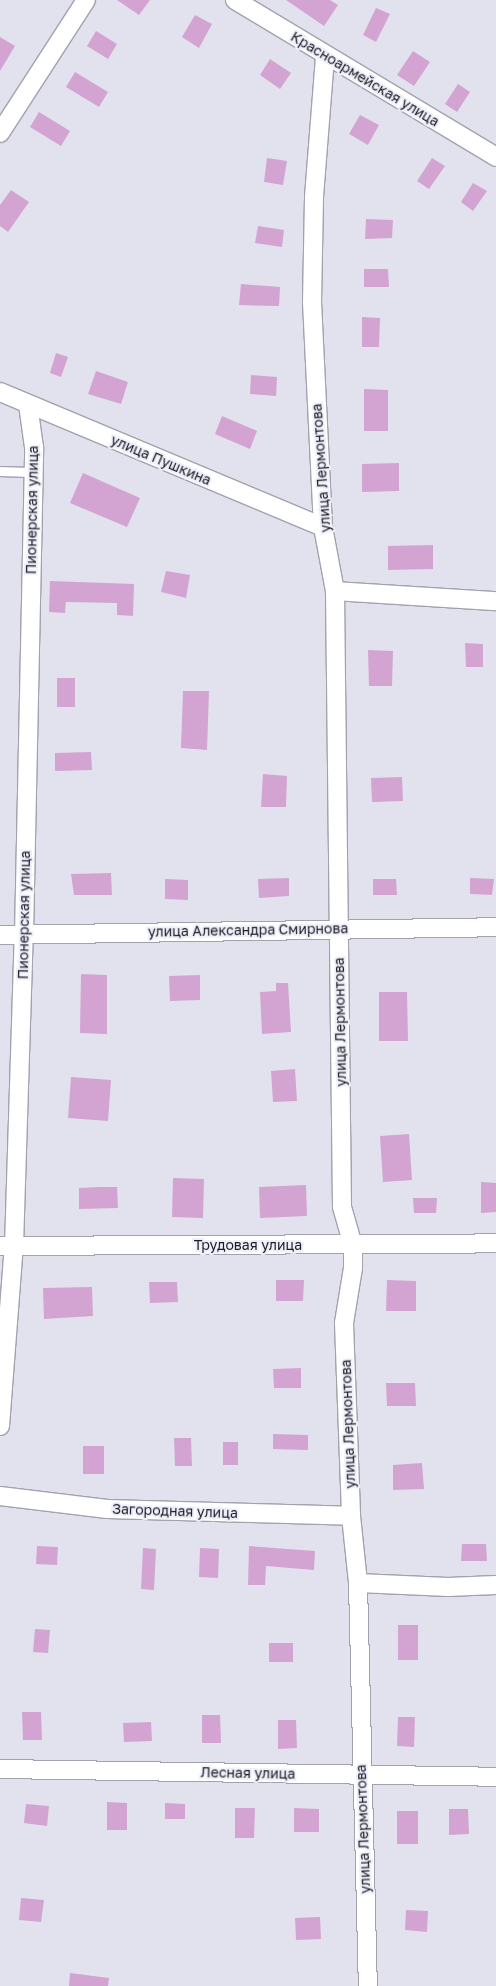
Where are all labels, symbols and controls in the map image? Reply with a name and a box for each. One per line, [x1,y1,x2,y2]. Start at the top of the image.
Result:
street label: Красноармейская улица [288,28,442,130]
street label: улица Лермонтова [308,403,334,533]
street label: улица Пушкина [108,431,214,489]
street label: Пионерская улица [22,446,42,574]
street label: Пионерская улица [14,851,34,979]
street label: улица Александра Смирнова [148,920,348,940]
street label: улица Лермонтова [330,957,350,1087]
street label: Трудовая улица [194,1237,302,1253]
street label: улица Лермонтова [337,1359,359,1489]
street label: Загородная улица [112,1500,238,1522]
street label: Лесная улица [201,1764,295,1782]
street label: улица Лермонтова [352,1764,374,1894]

